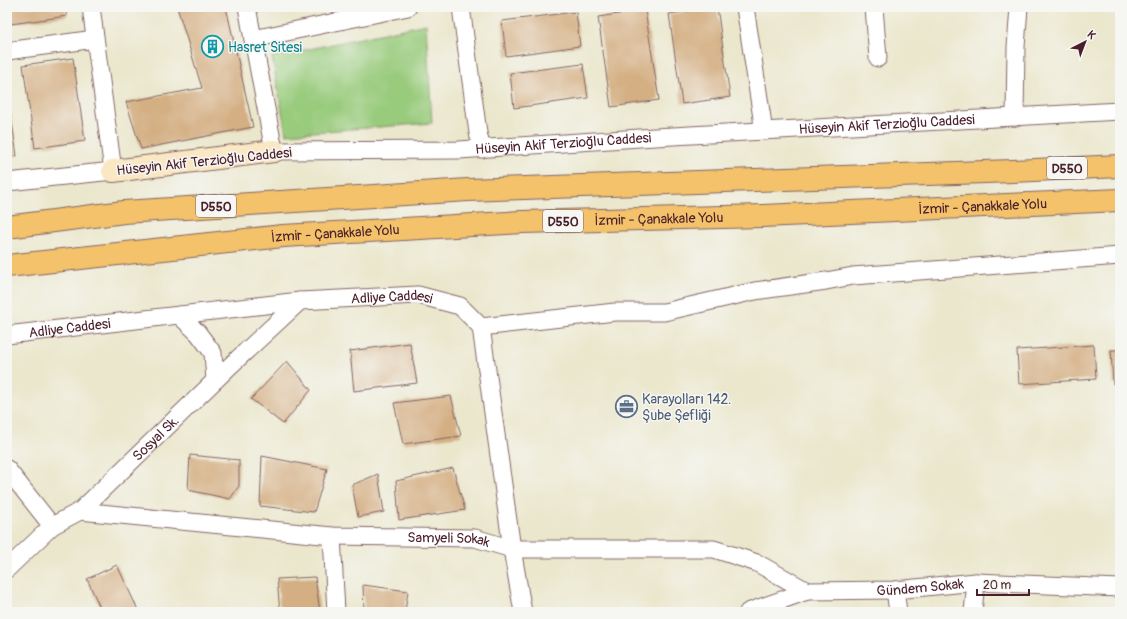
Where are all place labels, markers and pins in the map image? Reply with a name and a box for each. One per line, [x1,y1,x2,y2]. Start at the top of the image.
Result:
building icon: Hasret Sitesi [199,34,225,60]
place label: Hasret Sitesi [228,39,302,56]
place label: Karayolları 142. Şube Şefliği [642,391,731,424]
office icon: Karayolları 142. Şube Şefliği [614,394,640,420]

